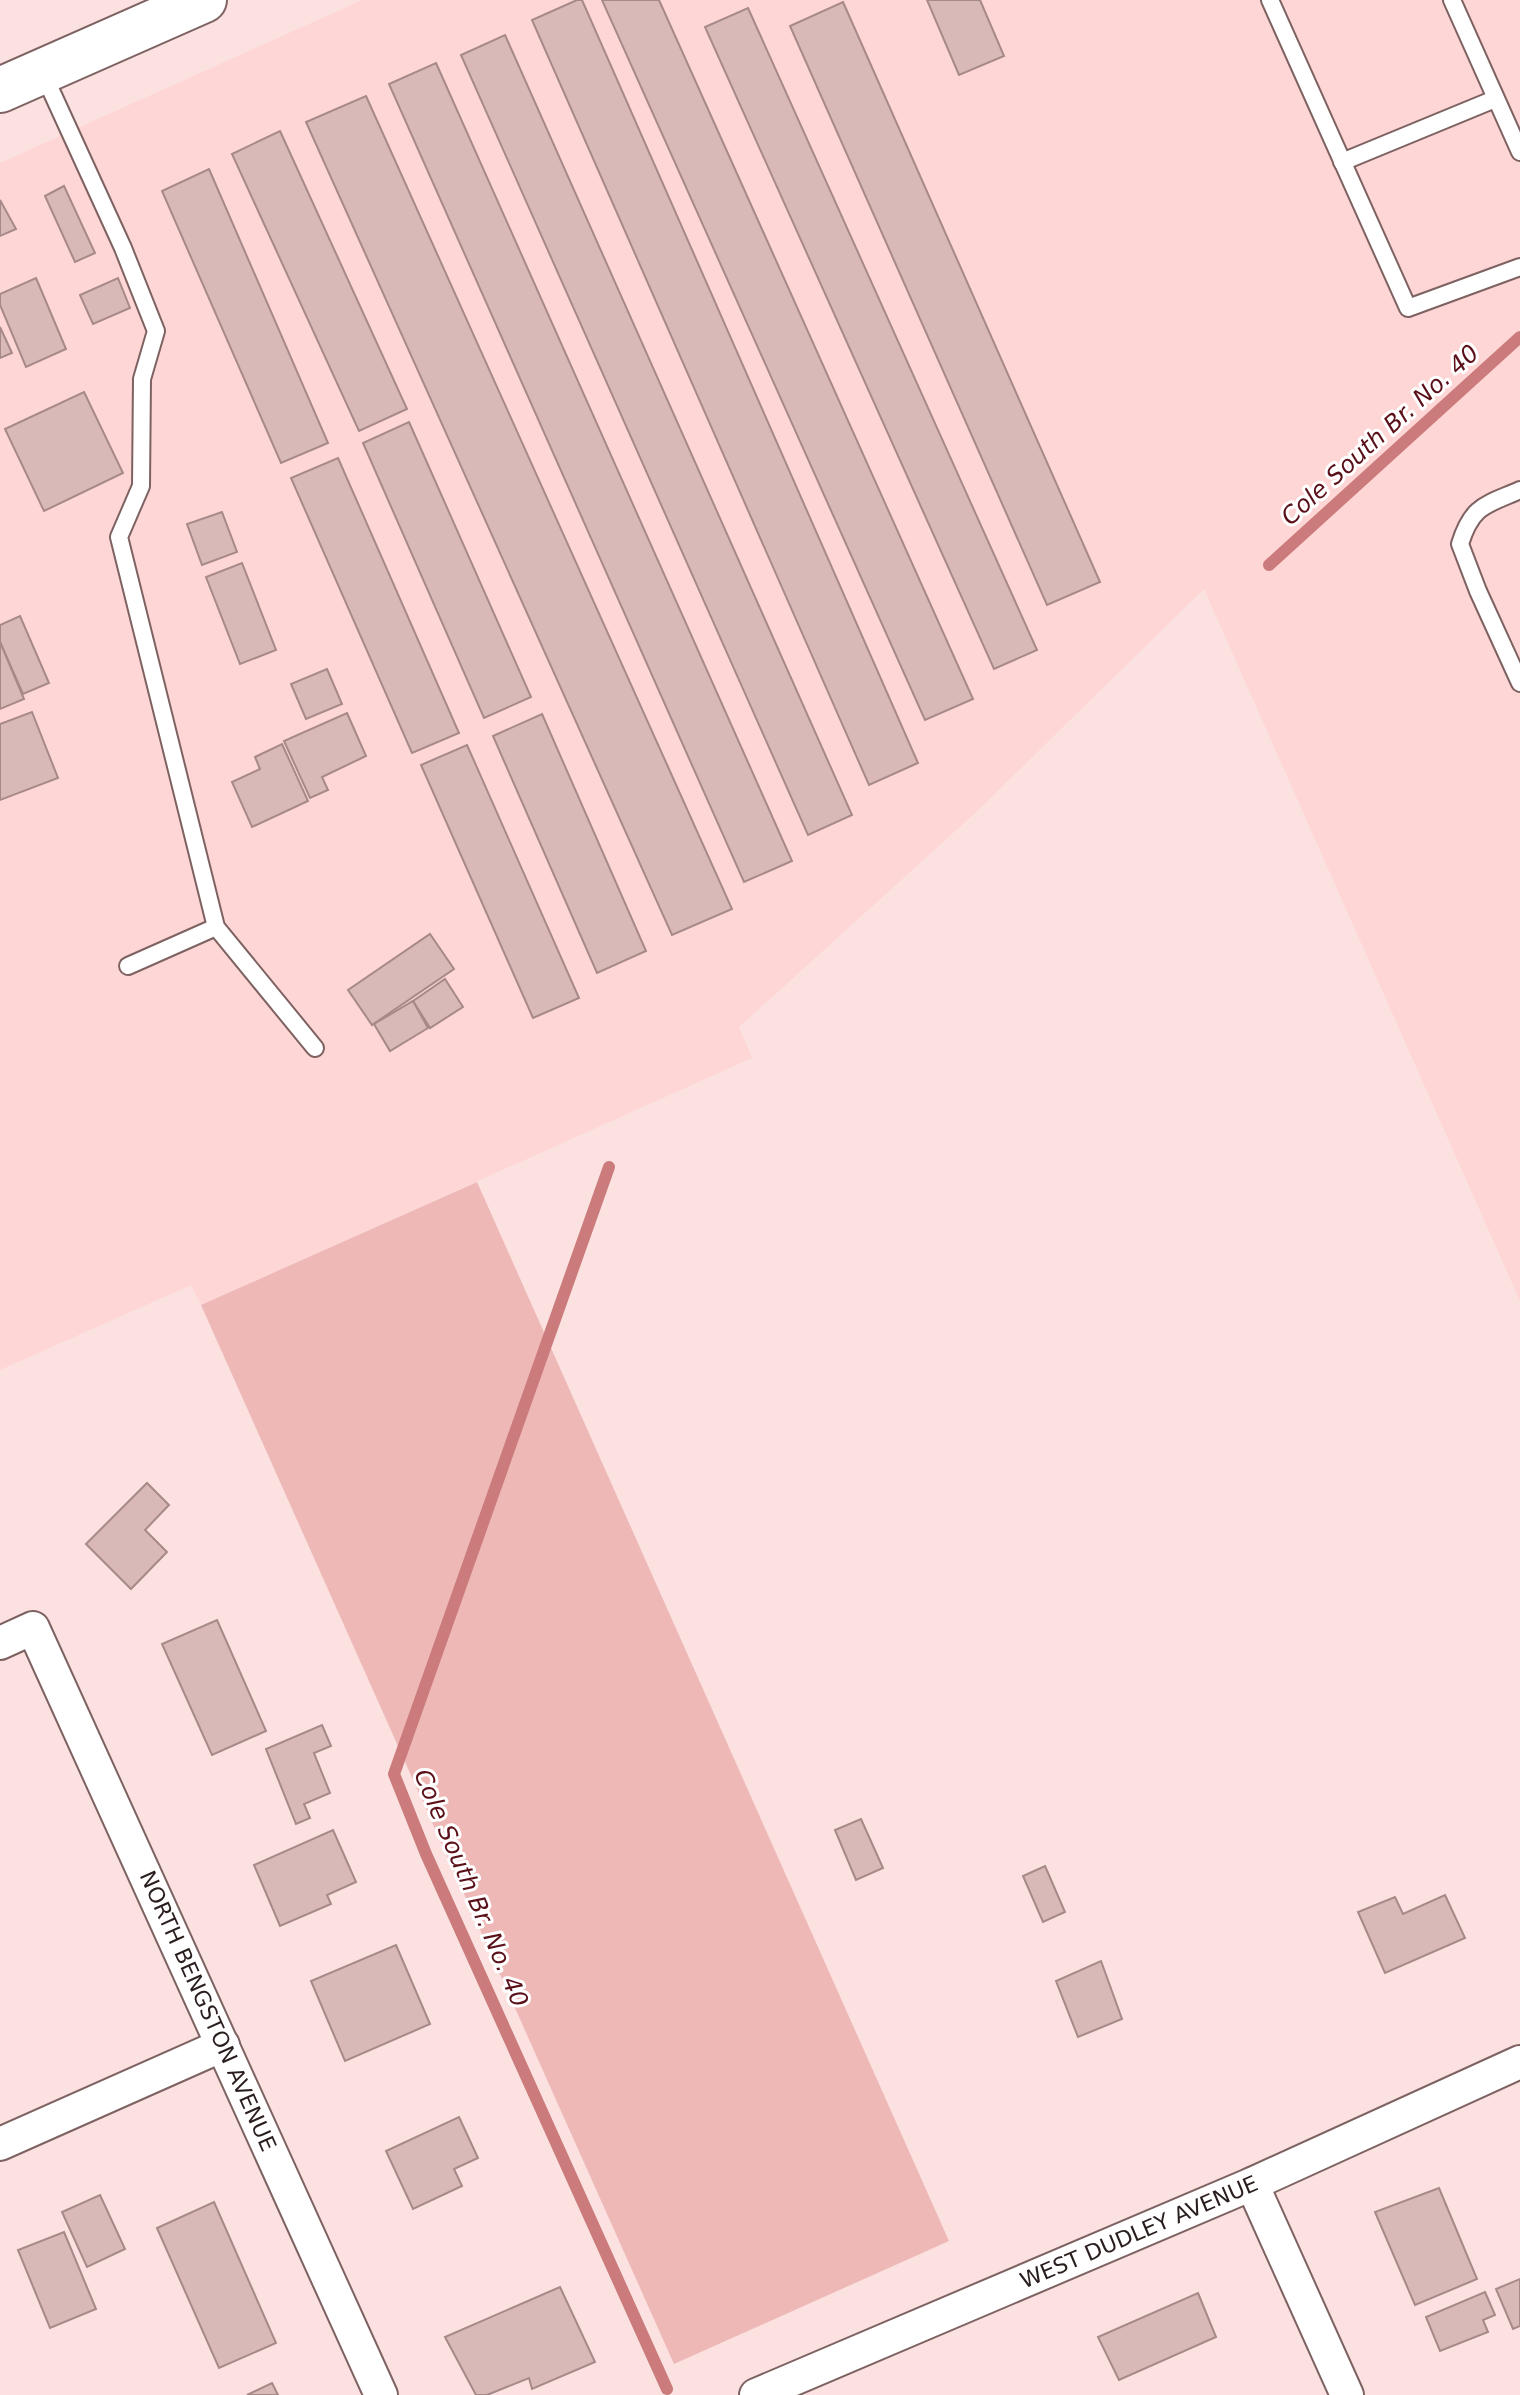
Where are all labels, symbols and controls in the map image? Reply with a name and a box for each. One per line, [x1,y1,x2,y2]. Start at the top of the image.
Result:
water label: Cole South Br. No. 40 [1276,339,1484,531]
water label: Cole South Br. No. 40 [408,1765,534,2011]
street label: NORTH BENGSTON AVENUE [135,1867,281,2155]
street label: WEST DUDLEY AVENUE [1016,2171,1262,2293]

